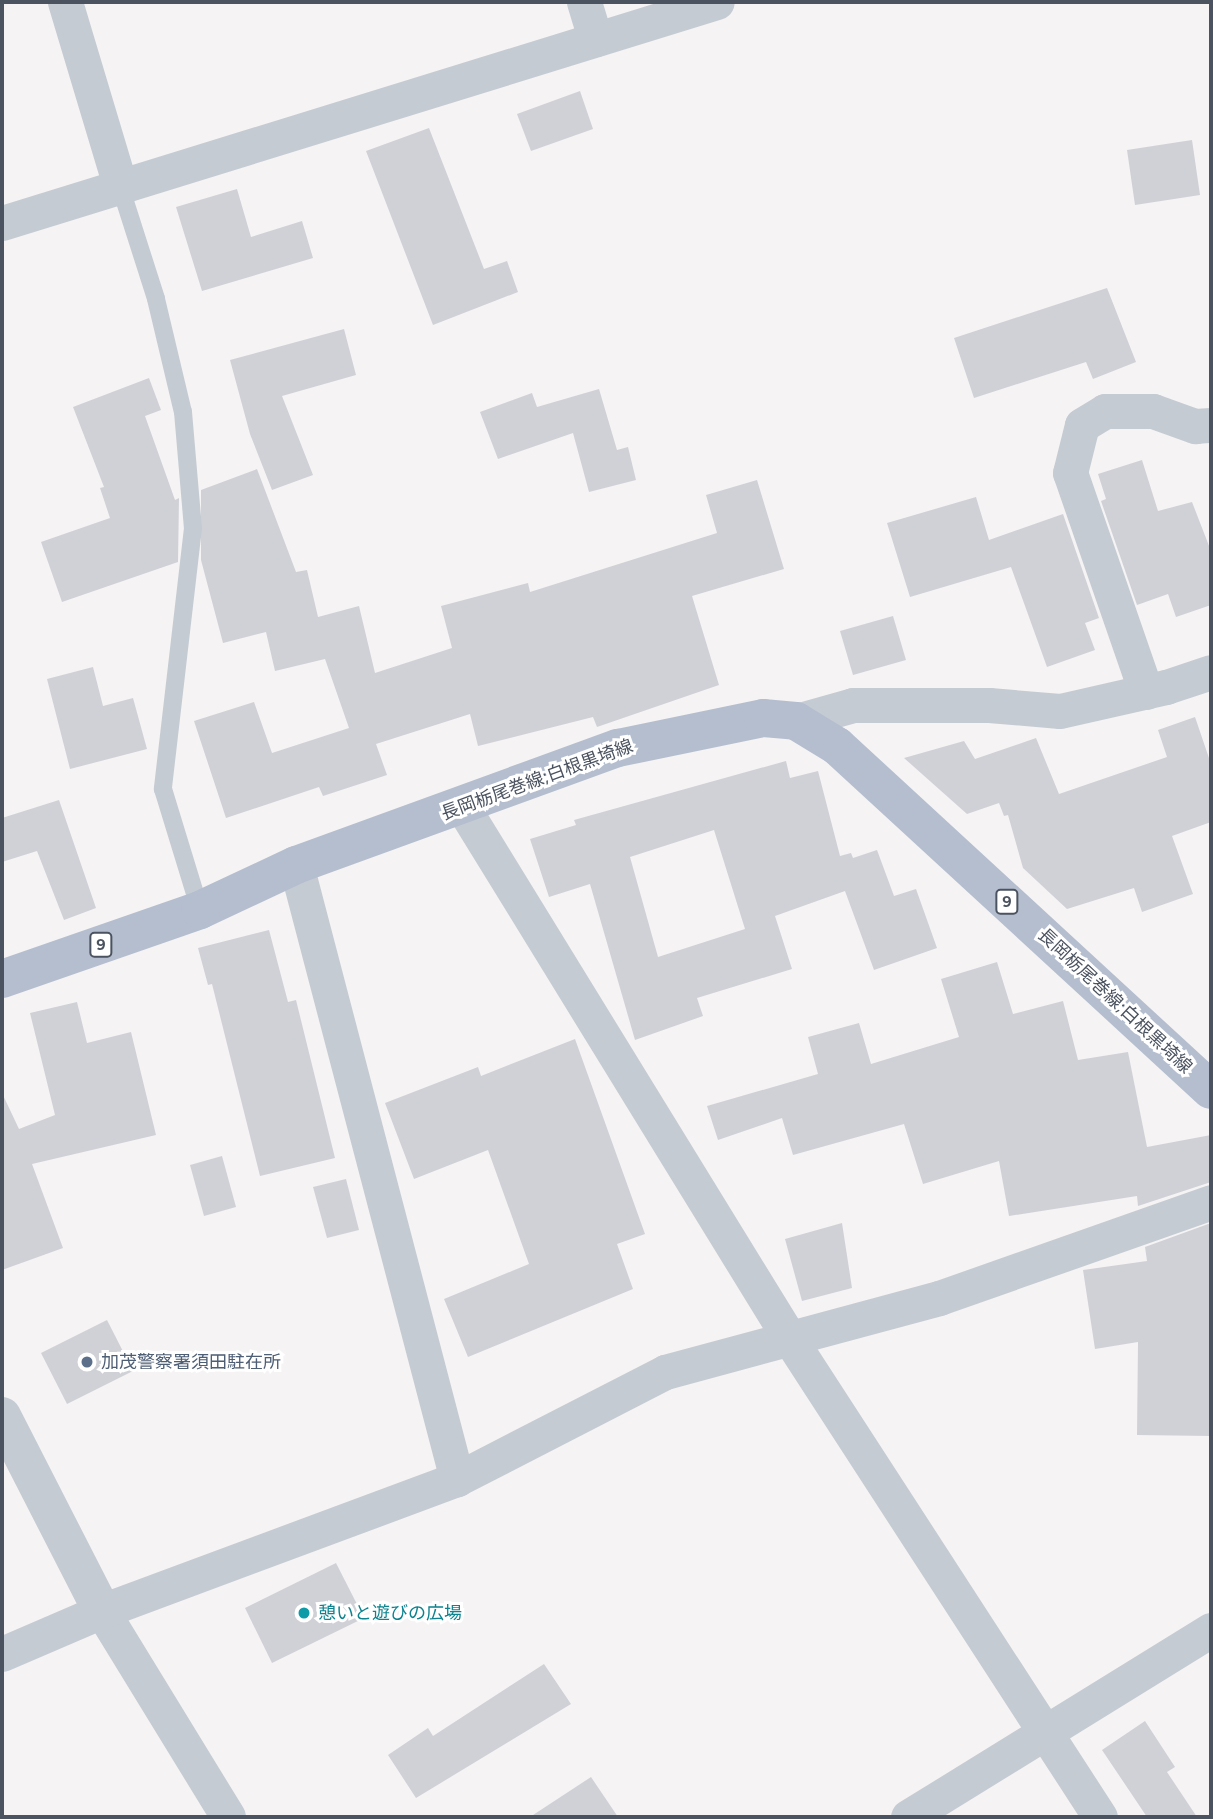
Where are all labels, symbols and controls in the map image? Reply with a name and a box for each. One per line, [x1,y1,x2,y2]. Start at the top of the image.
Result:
street label: 長岡栃尾巻線;白根黒埼線 [438,735,636,825]
road number: 9 [995,890,1019,914]
street label: 長岡栃尾巻線;白根黒埼線 [1034,924,1196,1078]
road number: 9 [89,932,113,958]
place label: 加茂警察署須田駐在所 [101,1351,281,1373]
marker: 加茂警察署須田駐在所 [79,1354,95,1370]
place label: 憩いと遊びの広場 [318,1602,462,1624]
marker: 憩いと遊びの広場 [296,1605,312,1621]

